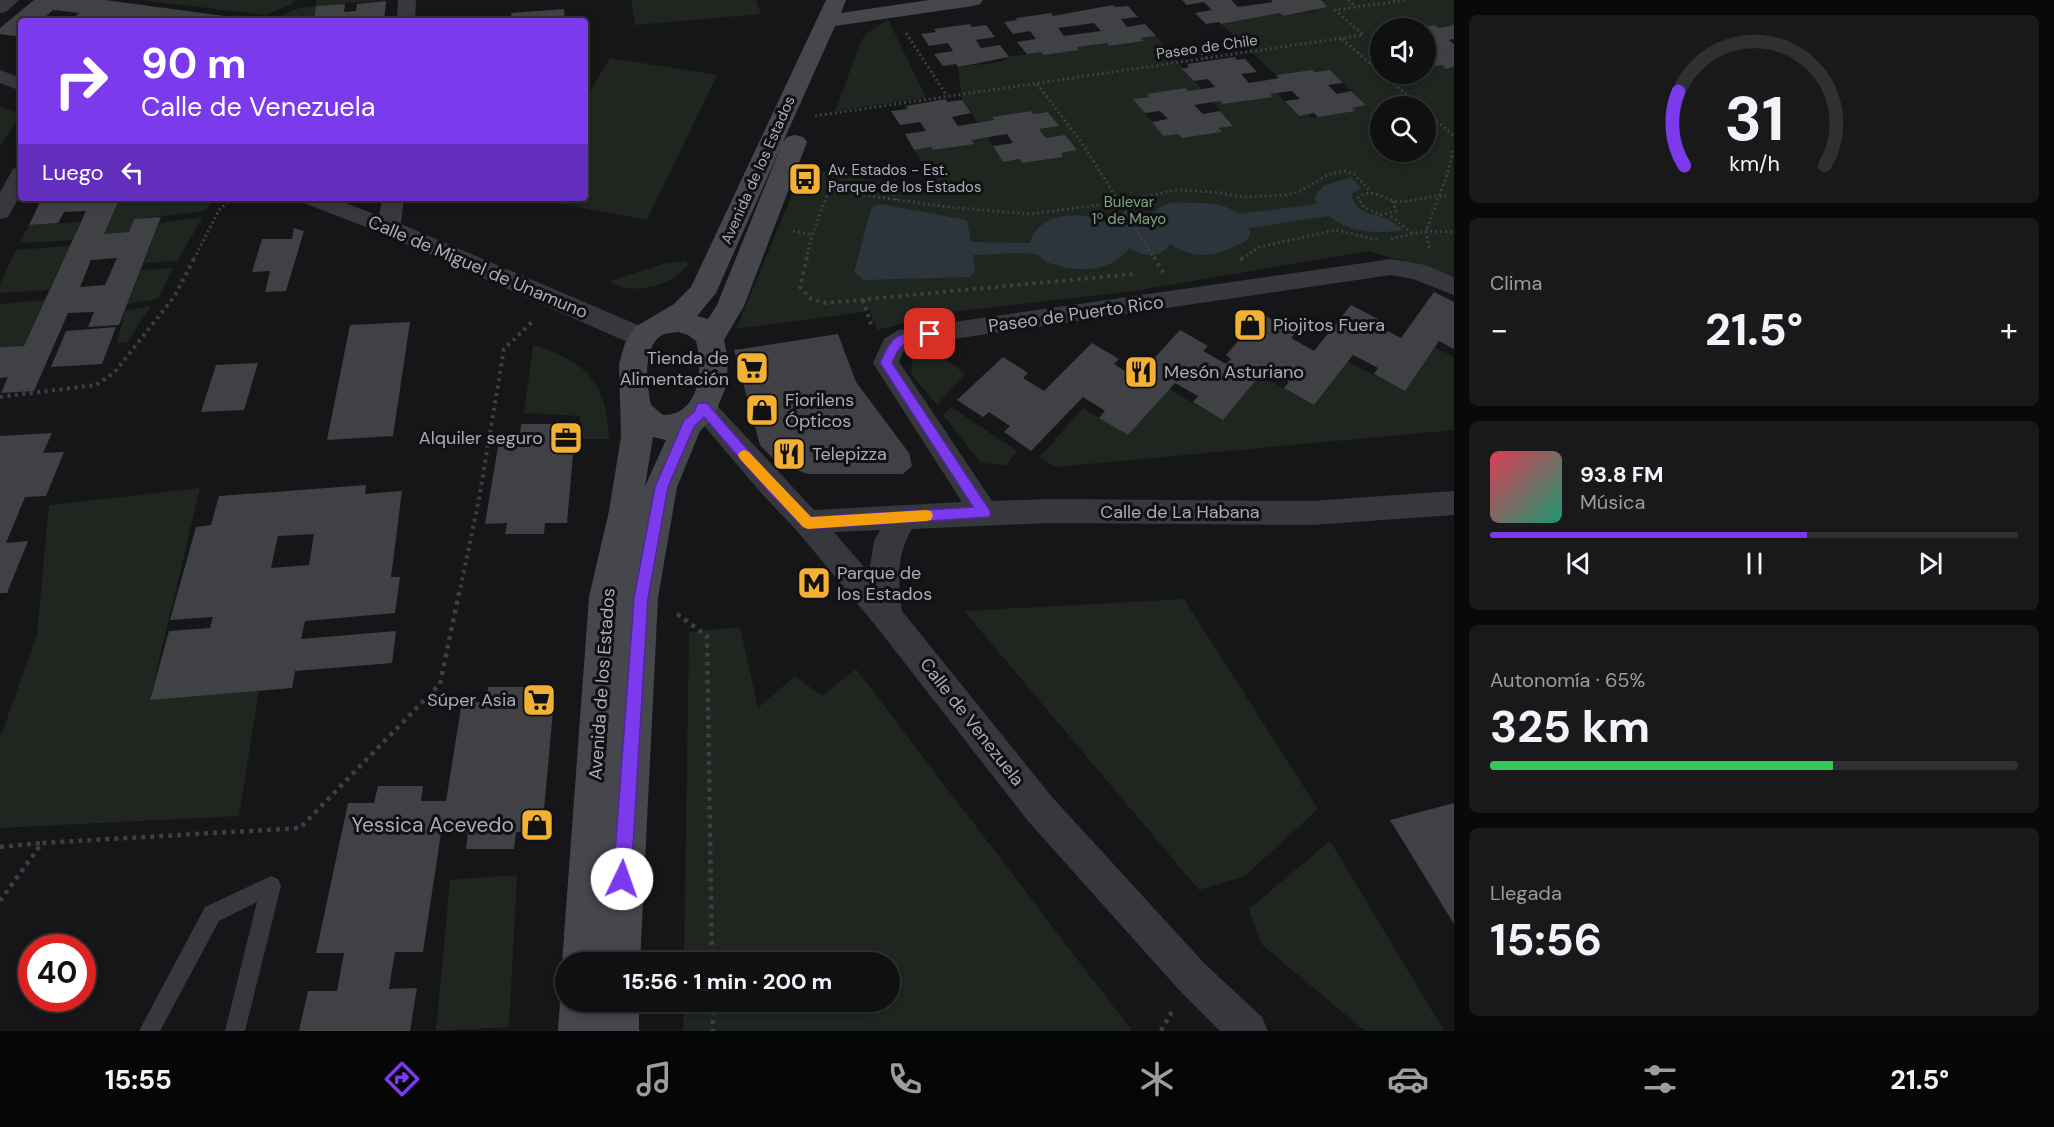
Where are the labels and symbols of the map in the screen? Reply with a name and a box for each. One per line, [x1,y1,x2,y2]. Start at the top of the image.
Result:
street label: Paseo de Chile [1155,30,1259,64]
street label: Avenida de los Estados [716,93,800,247]
place label: Av. Estados - Est. Parque de los Estados [828,160,982,197]
bus stop icon: Av. Estados - Est. Parque de los Estados [787,161,823,197]
park label: Bulevar 1º de Mayo [1092,192,1166,229]
street label: Calle de Miguel de Unamuno [364,210,592,324]
street label: Paseo de Puerto Rico [987,290,1165,338]
shop icon: Piojitos Fuera [1232,307,1268,343]
pin [904,308,955,359]
place label: Piojitos Fuera [1273,313,1385,337]
place label: Tienda de Alimentación [620,346,729,391]
supermarket icon: Tienda de Alimentación [734,350,770,386]
restaurant icon: Mesón Asturiano [1123,354,1159,390]
place label: Mesón Asturiano [1164,360,1304,384]
place label: Fiorilens Ópticos [785,388,854,433]
shop icon: Fiorilens Ópticos [744,392,780,428]
office icon: Alquiler seguro [548,420,584,456]
place label: Alquiler seguro [419,426,543,450]
restaurant icon: Telepizza [771,436,807,472]
place label: Telepizza [812,442,887,466]
street label: Calle de La Habana [1100,500,1260,524]
place label: Parque de los Estados [837,561,932,606]
metro station icon: Parque de los Estados [796,565,832,601]
street label: Avenida de los Estados [583,587,621,781]
street label: Calle de Venezuela [914,653,1030,791]
supermarket icon: Súper Asia [521,682,557,718]
place label: Súper Asia [427,688,516,712]
shop icon: Yessica Acevedo [519,807,555,843]
place label: Yessica Acevedo [352,811,514,839]
position arrow [590,847,654,911]
speed limit sign: 40 [18,934,96,1012]

